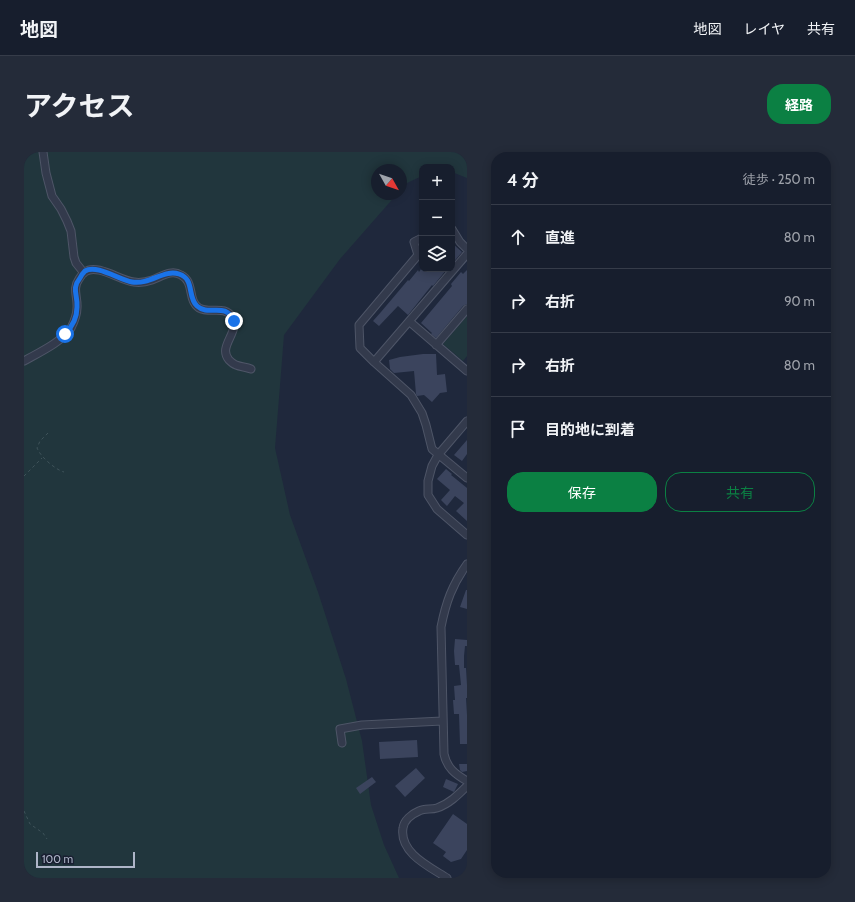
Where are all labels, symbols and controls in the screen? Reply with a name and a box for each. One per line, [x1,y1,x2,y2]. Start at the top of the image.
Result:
text: 地図 [20,18,58,41]
text: 地図 [693,20,721,38]
text: レイヤ [743,20,785,38]
text: 共有 [807,20,835,38]
button: 経路 [767,84,831,124]
text: アクセス [24,89,135,123]
north arrow [371,164,407,200]
map controls [419,164,455,272]
button: + [419,164,455,200]
text: 4 分 [507,170,538,190]
text: 徒歩 · 250 m [743,171,815,187]
button: − [419,200,455,236]
icon: ahead [507,226,529,248]
text: 直進 [545,229,575,247]
text: 80 m [784,229,815,245]
button: layers [419,236,455,272]
icon: right [507,290,529,312]
text: 右折 [545,293,575,311]
text: 90 m [784,293,815,309]
route end [225,312,243,330]
route start [56,325,74,343]
icon: right [507,354,529,376]
text: 右折 [545,357,575,375]
text: 80 m [784,357,815,373]
icon: arrive [507,418,529,440]
text: 目的地に到着 [545,421,635,439]
button: 保存 [507,472,657,512]
button: 共有 [665,472,815,512]
scale bar [36,850,135,869]
text: 100 m [42,852,73,866]

